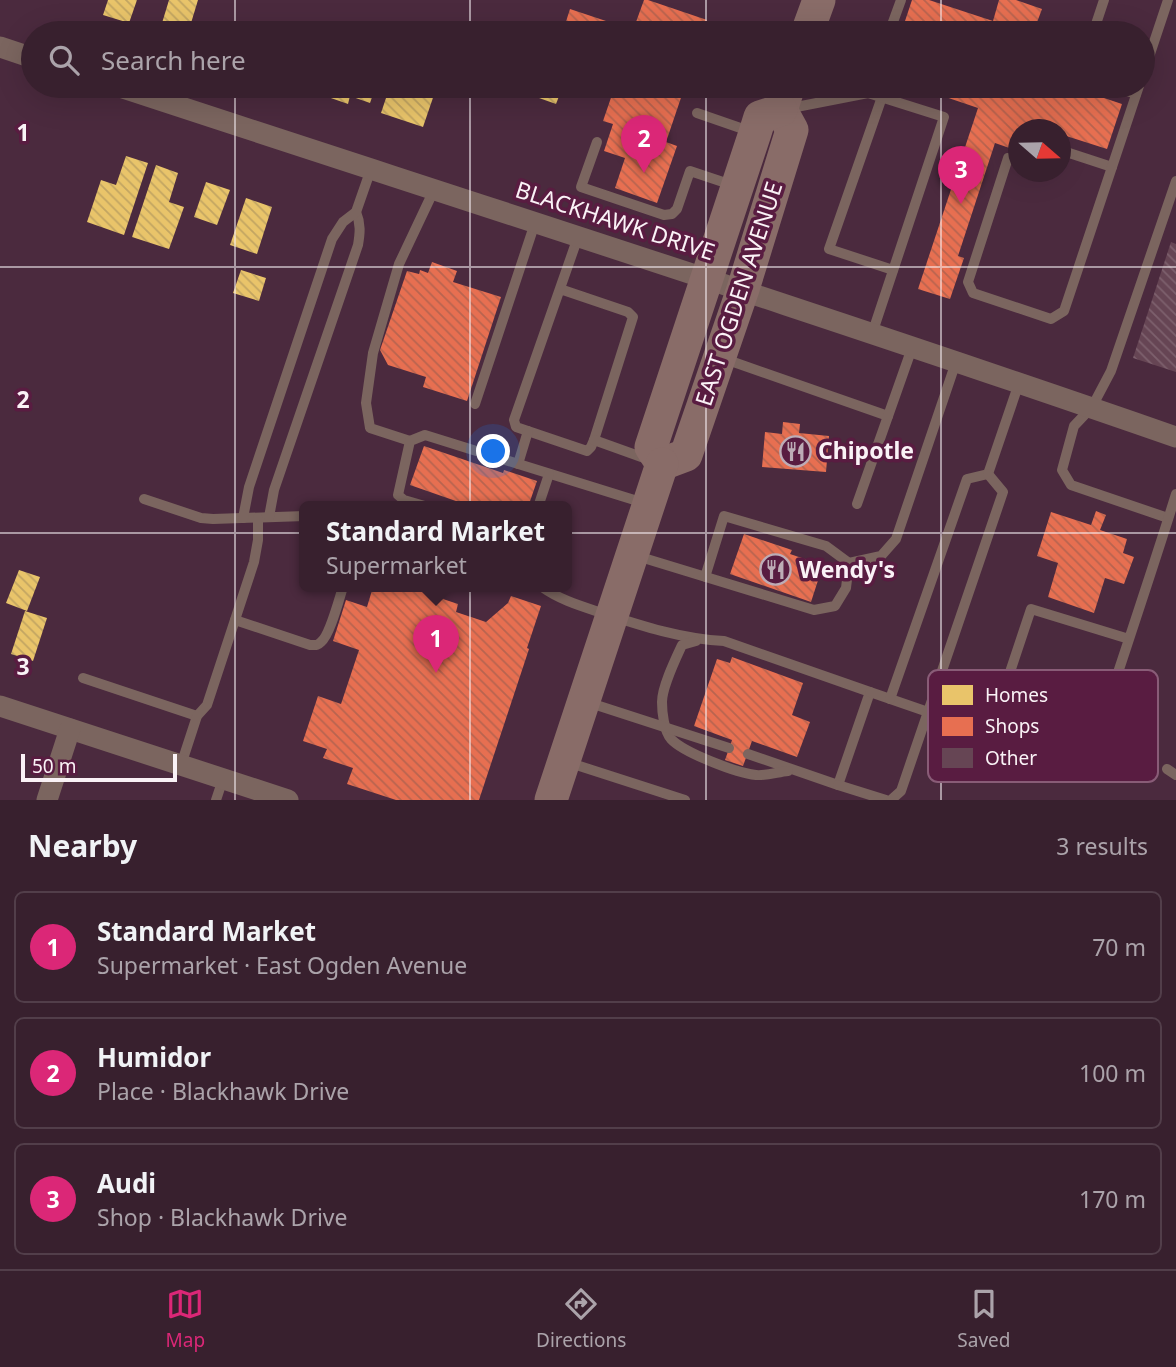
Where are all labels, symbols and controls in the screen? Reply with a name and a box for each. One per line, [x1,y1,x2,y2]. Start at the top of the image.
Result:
search box [21,21,1155,98]
icon: search [45,41,83,79]
text: Search here [101,42,246,78]
pin: 2 [621,115,667,173]
text: 1 [16,116,30,148]
north arrow [1008,119,1071,182]
pin: 3 [938,146,984,204]
street label: BLACKHAWK DRIVE [511,173,719,267]
street label: EAST OGDEN AVENUE [687,177,789,410]
text: 2 [16,383,30,415]
your location [476,434,510,468]
restaurant icon: Chipotle [778,434,812,468]
place label: Chipotle [818,434,914,466]
popup [299,501,572,592]
text: Standard Market [326,513,545,549]
text: Supermarket [326,549,467,581]
restaurant icon: Wendy's [759,553,793,587]
place label: Wendy's [799,553,895,585]
pin: 1 [413,615,459,673]
text: 3 [16,650,30,682]
legend [928,670,1158,782]
text: Homes [985,682,1048,708]
text: Shops [985,713,1039,739]
text: Other [985,745,1037,771]
scale bar [21,751,177,783]
text: 50 m [32,753,76,779]
text: Nearby [28,825,137,866]
text: 3 results [1056,830,1148,862]
text: Standard Market [97,913,316,949]
text: 1 [46,931,60,963]
text: 70 m [1092,931,1146,963]
text: Supermarket · East Ogden Avenue [97,949,467,981]
text: Humidor [97,1039,211,1075]
text: 2 [46,1057,60,1089]
text: 100 m [1079,1057,1146,1089]
text: Place · Blackhawk Drive [97,1075,349,1107]
text: Audi [97,1165,156,1201]
text: 3 [46,1183,60,1215]
text: 170 m [1079,1183,1146,1215]
text: Shop · Blackhawk Drive [97,1201,347,1233]
tab: Map [166,1285,205,1353]
tab: Directions [536,1285,626,1353]
tab: Saved [957,1285,1010,1353]

